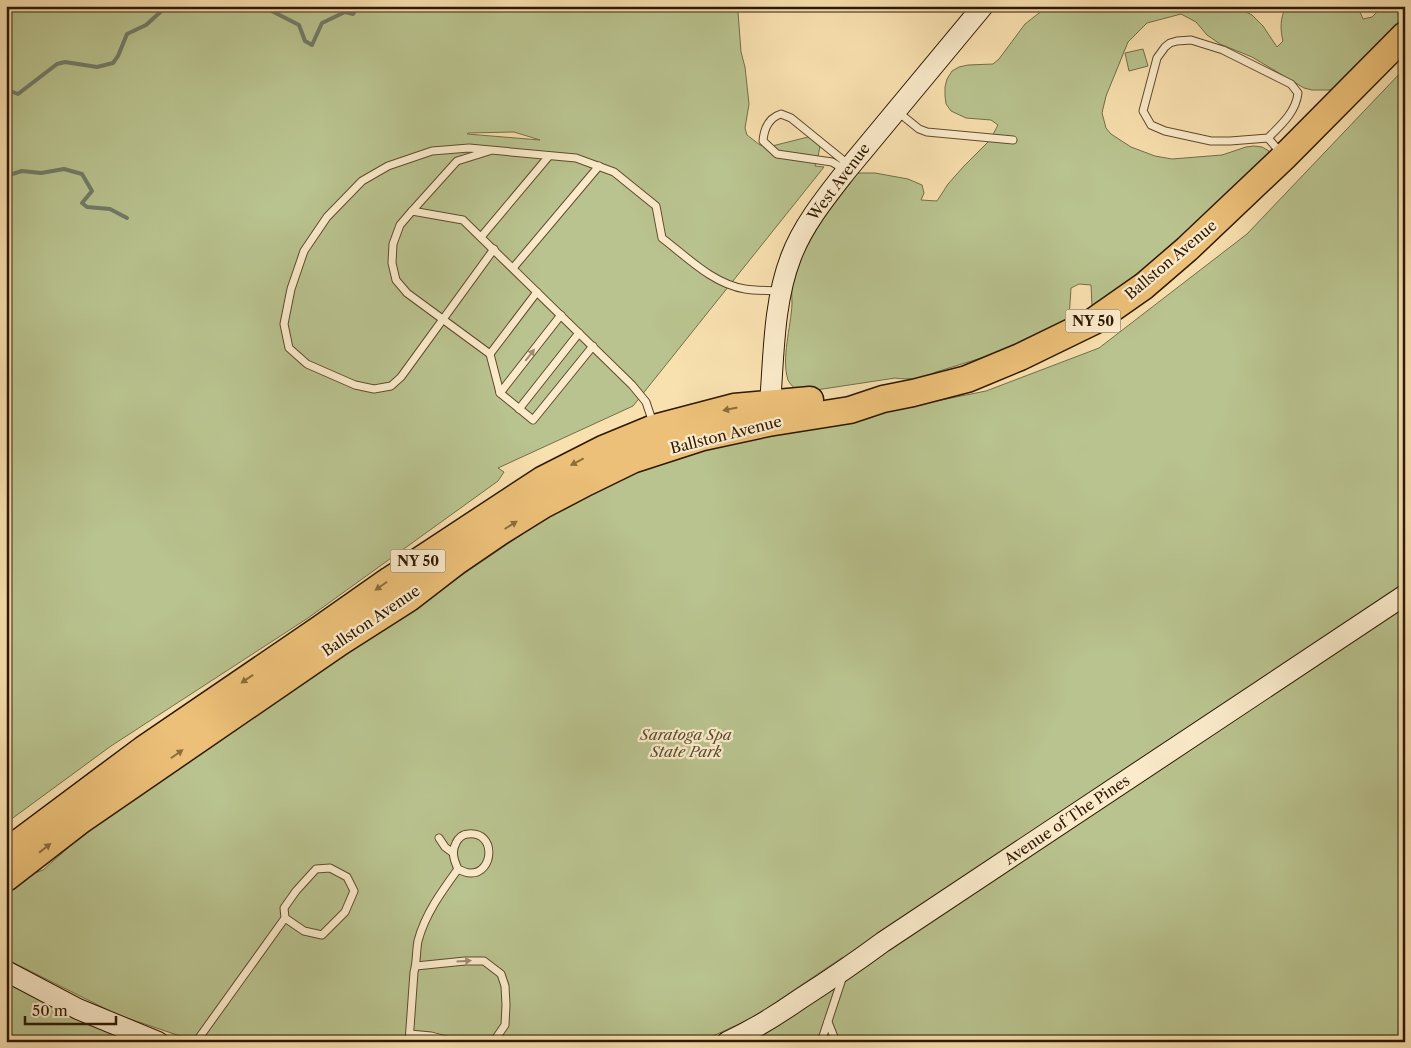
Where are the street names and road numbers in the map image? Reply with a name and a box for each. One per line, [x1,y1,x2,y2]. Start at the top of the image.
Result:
street label: West Avenue [803,139,874,225]
street label: Ballston Avenue [1121,216,1221,304]
road number: NY 50 [1066,310,1120,332]
street label: Ballston Avenue [668,411,784,458]
road number: NY 50 [390,550,446,572]
street label: Ballston Avenue [318,581,423,660]
street label: Avenue of The Pines [1000,771,1133,869]

